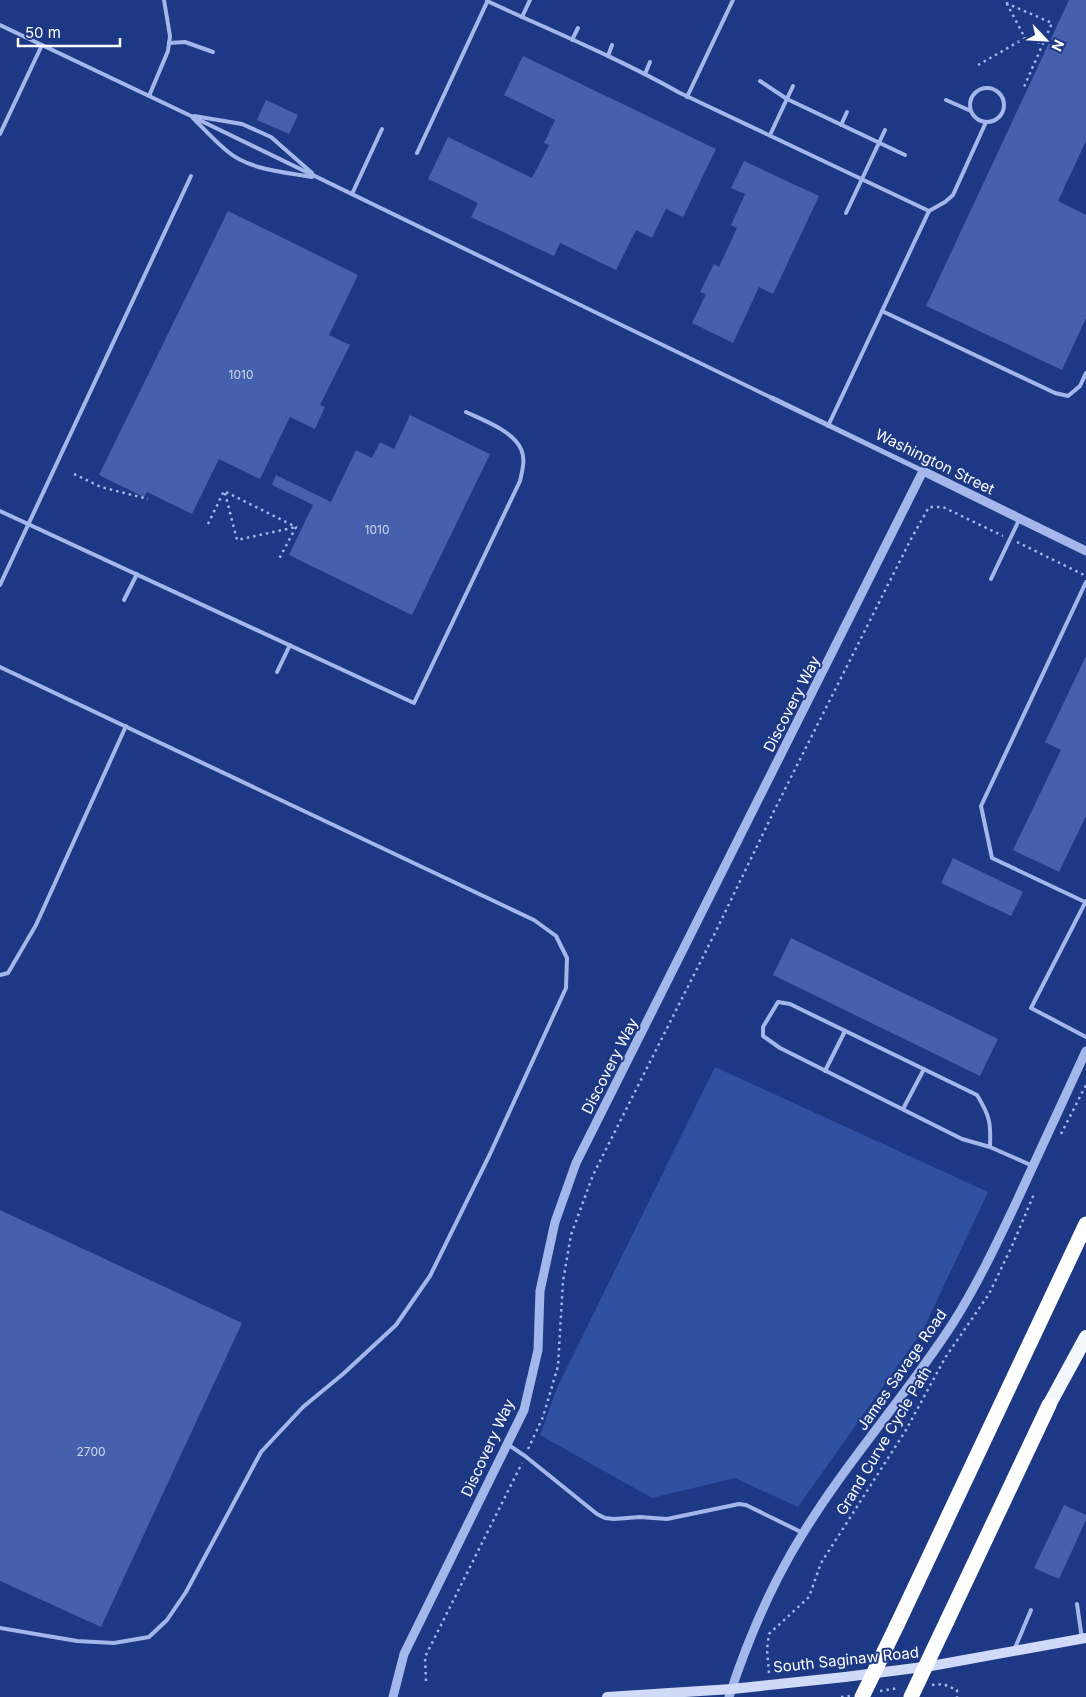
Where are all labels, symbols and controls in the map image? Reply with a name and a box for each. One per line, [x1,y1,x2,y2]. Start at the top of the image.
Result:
scale bar [18,15,120,47]
north arrow [1021,15,1071,65]
text: 50 m [25,23,61,42]
text: N [1048,37,1068,54]
house number: 1010 [229,367,253,382]
street label: Washington Street [873,424,998,499]
house number: 1010 [365,522,389,537]
street label: Discovery Way [759,652,824,755]
street label: Discovery Way [577,1014,642,1117]
street label: James Savage Road [853,1305,951,1434]
street label: Grand Curve Cycle Path [832,1363,936,1519]
street label: Discovery Way [457,1395,519,1500]
house number: 2700 [76,1444,106,1459]
street label: South Saginaw Road [772,1642,920,1677]

